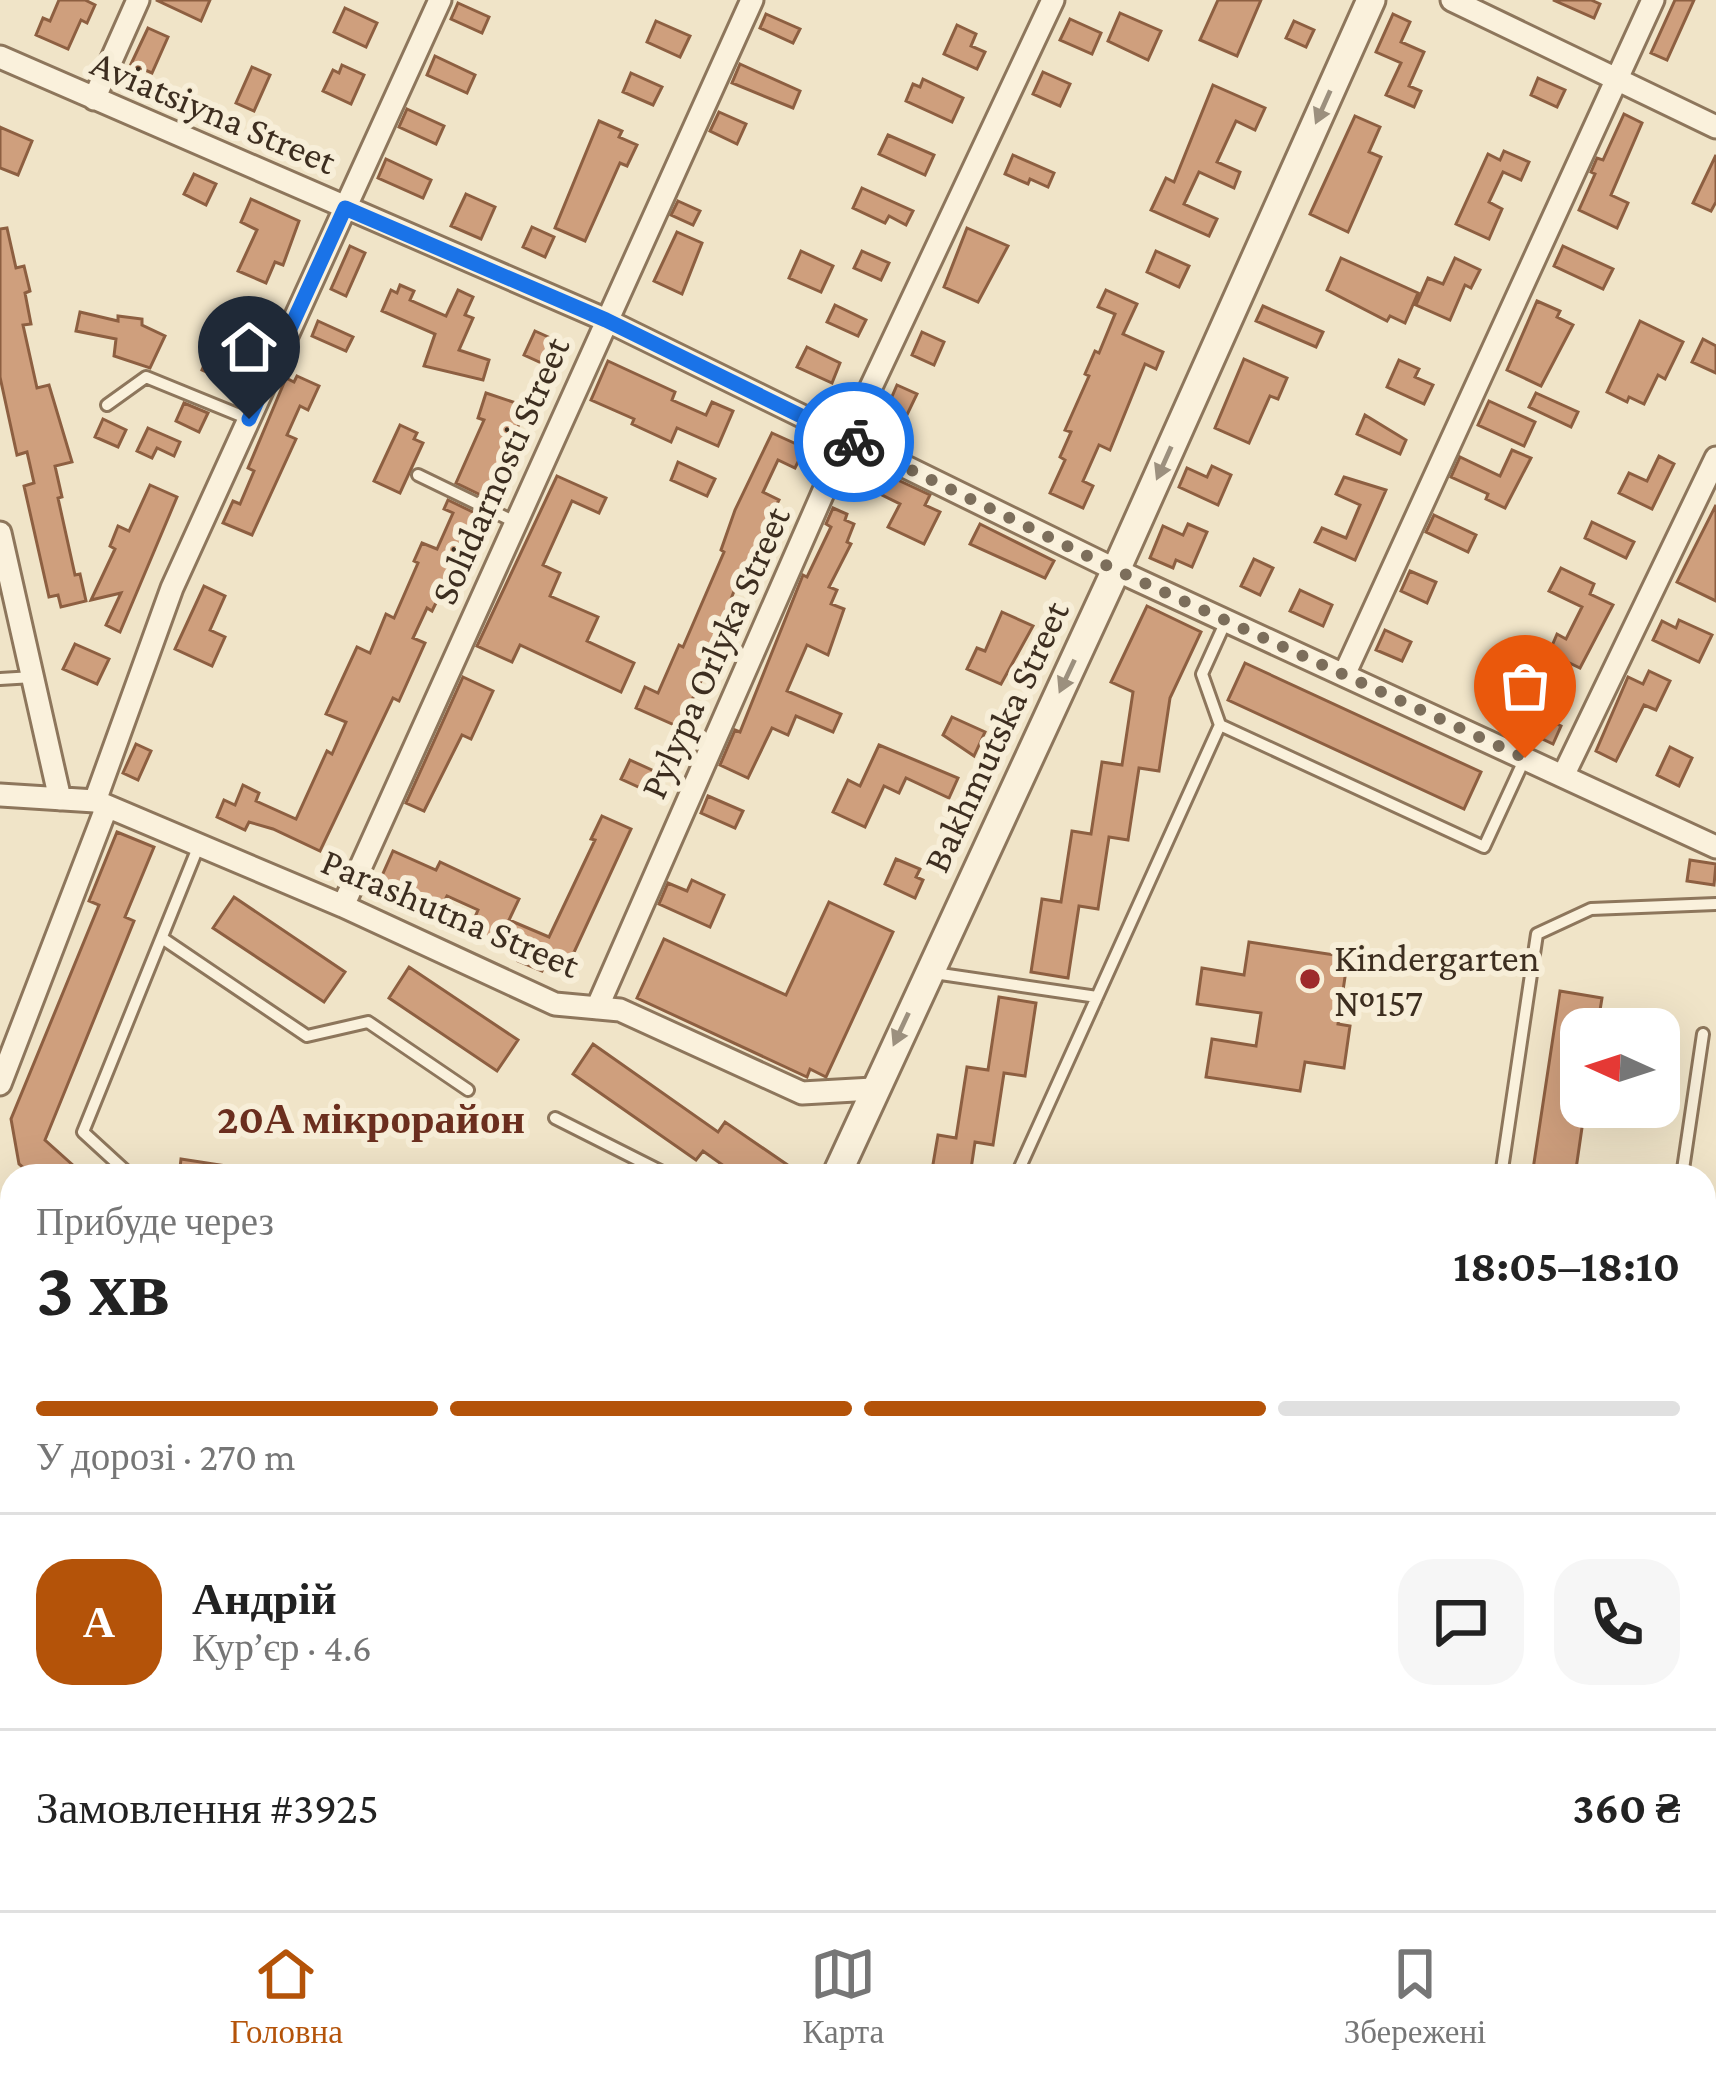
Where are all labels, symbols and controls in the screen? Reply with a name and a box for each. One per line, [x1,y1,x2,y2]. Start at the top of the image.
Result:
street label: Aviatsiyna Street [85,41,344,184]
one-way arrow [1313,90,1333,125]
pin [198,296,300,419]
icon: home [216,314,282,380]
street label: Solidarnosti Street [421,329,578,610]
courier [794,382,914,502]
icon: bike [821,409,887,475]
one-way arrow [1154,446,1174,481]
street label: Pylypa Orlyka Street [631,499,799,805]
street label: Bakhmutska Street [914,593,1078,879]
pin [1474,635,1576,758]
icon: bag [1492,653,1558,719]
one-way arrow [1057,659,1077,694]
street label: Parashutna Street [315,839,587,987]
place label: Kindergarten №157 [1334,936,1540,1024]
marker: Kindergarten №157 [1297,966,1323,992]
north arrow [1560,1008,1680,1128]
map controls [1560,1008,1680,1128]
one-way arrow [891,1012,911,1047]
district label: 20А мікрорайон [217,1095,525,1142]
text: Прибуде через [36,1200,274,1243]
text: 18:05–18:10 [1453,1241,1680,1291]
text: 3 хв [36,1245,170,1332]
text: У дорозі · 270 m [36,1435,296,1478]
button: chat [1398,1559,1524,1685]
button: phone [1554,1559,1680,1685]
text: Андрій [192,1574,337,1624]
text: А [83,1597,115,1647]
text: Кур’єр · 4.6 [192,1626,372,1669]
text: Замовлення #3925 [36,1783,379,1833]
text: 360 ₴ [1572,1783,1680,1833]
tab: Головна [230,1941,343,2051]
tab: Карта [802,1941,884,2051]
tab: Збережені [1344,1941,1486,2051]

